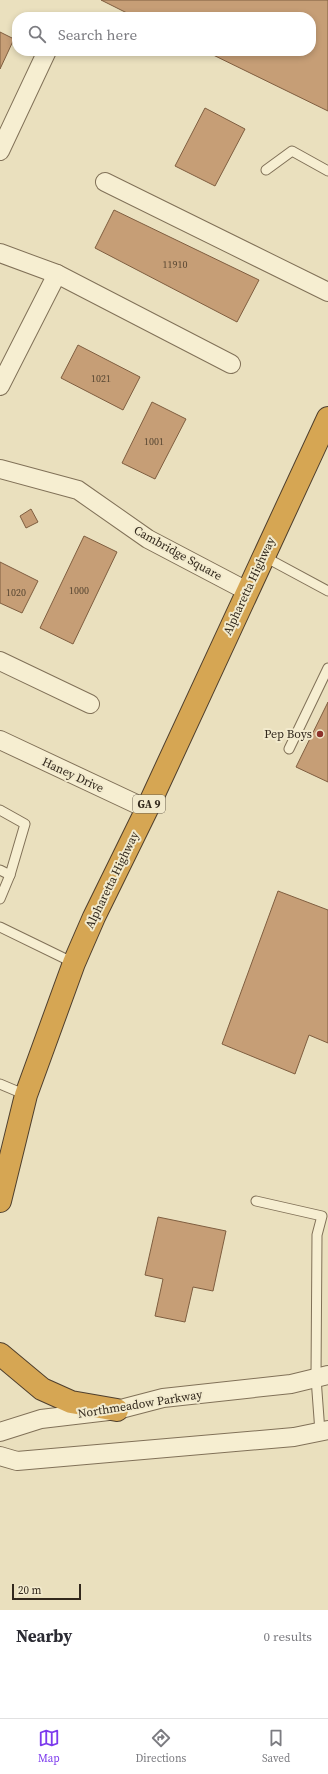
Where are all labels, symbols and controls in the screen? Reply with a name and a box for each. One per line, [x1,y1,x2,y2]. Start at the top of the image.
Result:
search box [12,12,316,56]
icon: search [26,23,48,45]
text: Search here [58,24,137,45]
house number: 11910 [163,258,188,271]
house number: 1021 [91,372,111,385]
house number: 1001 [144,435,164,448]
street label: Cambridge Square [131,522,225,584]
street label: Alpharetta Highway [219,534,279,638]
house number: 1000 [69,584,89,597]
house number: 1020 [6,586,26,599]
place label: Pep Boys [264,726,312,742]
marker: Pep Boys [315,729,325,739]
street label: Haney Drive [40,754,106,796]
road number: GA 9 [133,795,165,813]
street label: Alpharetta Highway [81,828,143,931]
street label: Northmeadow Parkway [77,1386,204,1422]
scale bar [12,1582,81,1601]
text: 20 m [18,1583,41,1598]
text: Nearby [16,1624,72,1648]
text: 0 results [264,1628,312,1645]
tab: Map [38,1727,60,1766]
tab: Directions [135,1727,186,1766]
tab: Saved [262,1727,290,1766]

